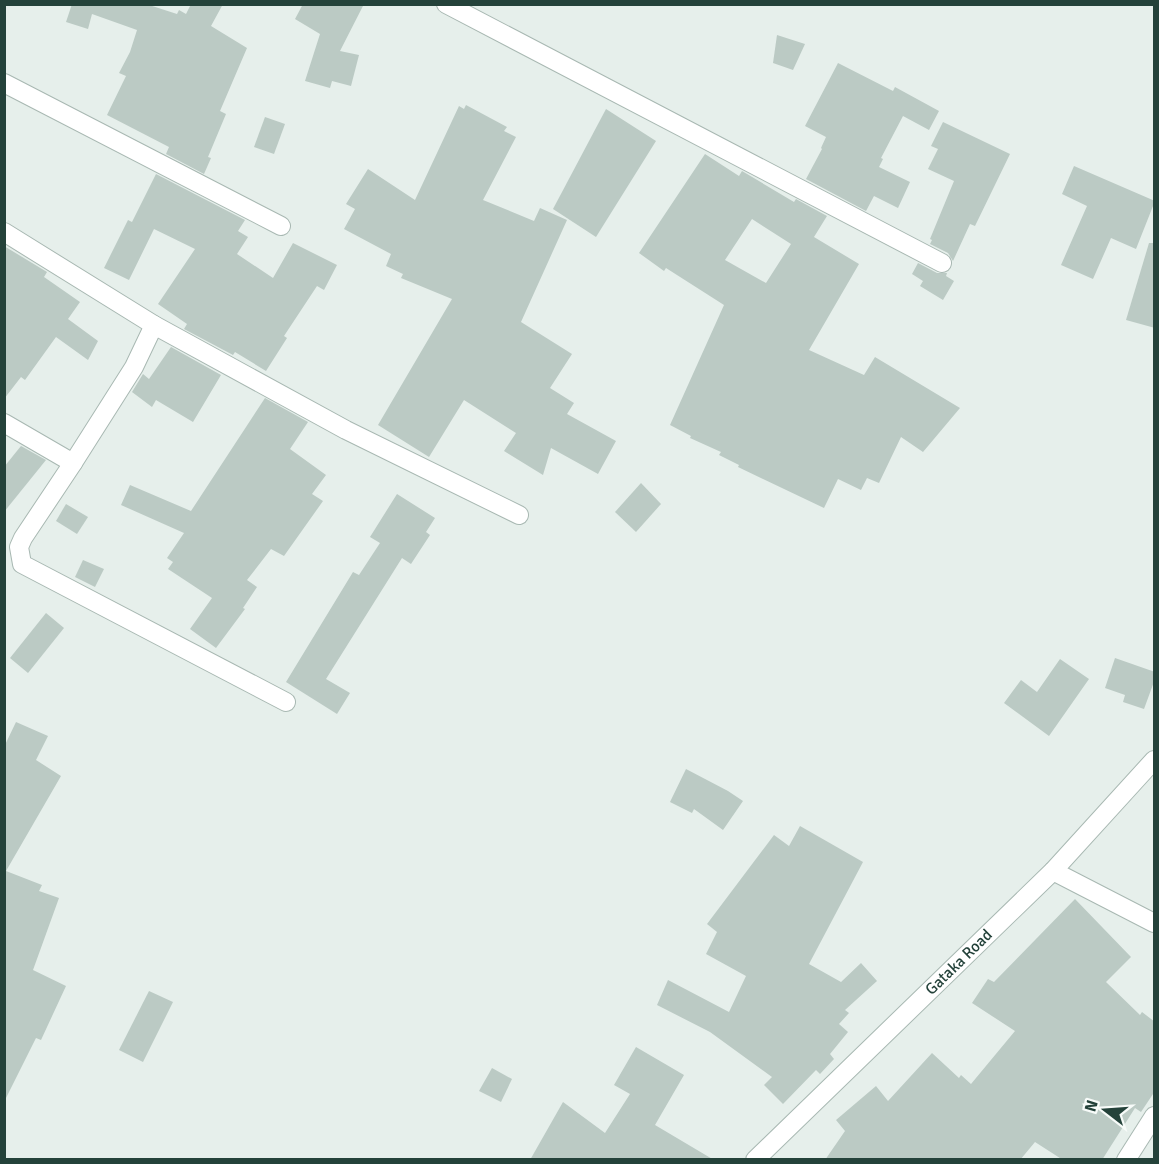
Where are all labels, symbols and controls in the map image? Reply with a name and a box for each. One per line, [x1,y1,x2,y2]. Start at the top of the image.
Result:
street label: Gataka Road [921,925,997,999]
north arrow [1075,1080,1135,1140]
text: N [1080,1098,1103,1114]

